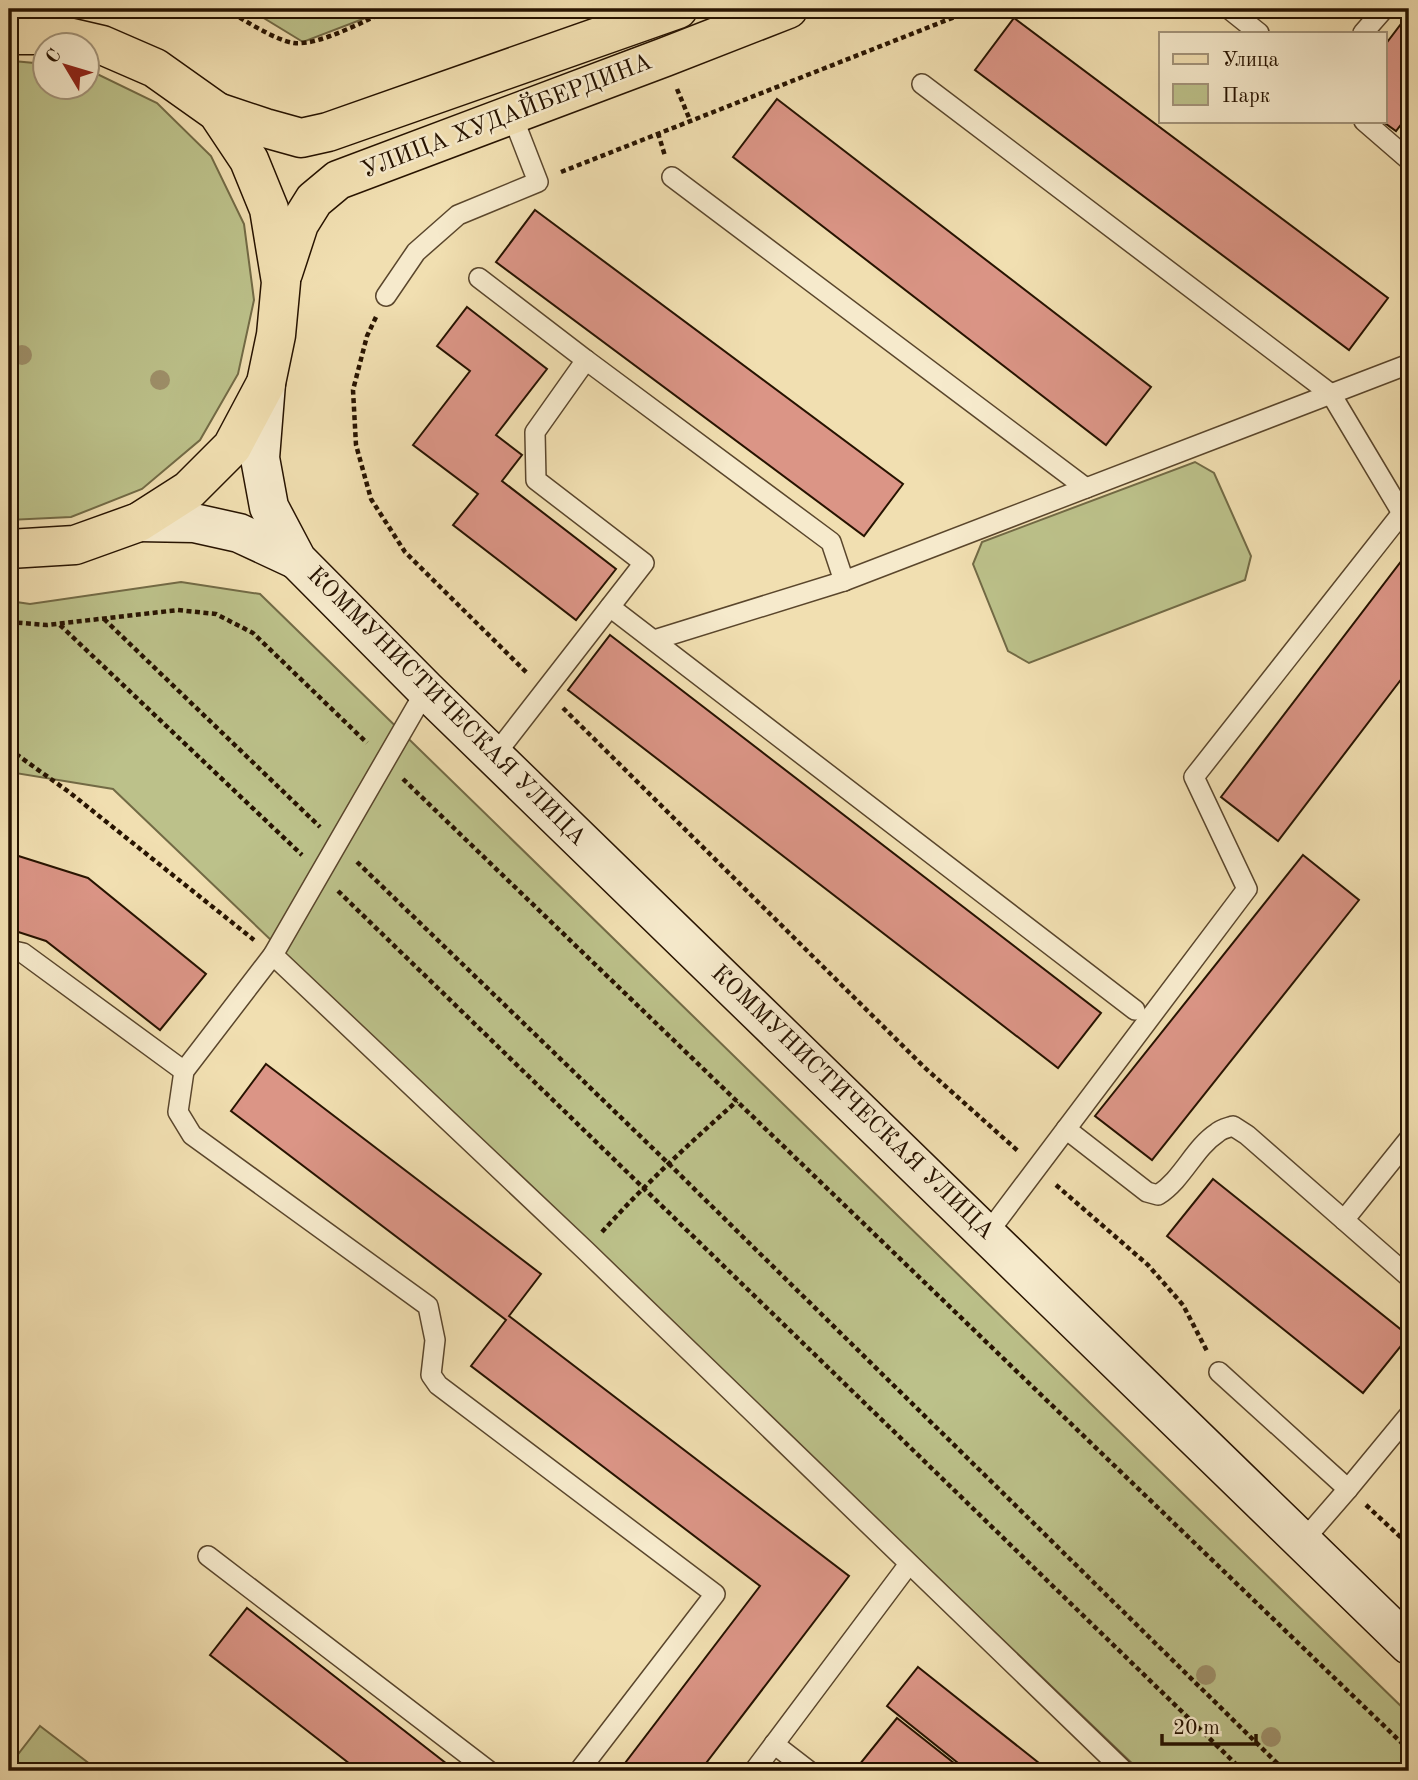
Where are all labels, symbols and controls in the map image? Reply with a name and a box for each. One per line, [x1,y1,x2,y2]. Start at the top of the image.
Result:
north arrow [32,32,102,102]
legend [1159,32,1386,122]
text: С [43,46,66,68]
street label: УЛИЦА ХУДАЙБЕРДИНА [357,46,656,184]
text: Улица [1222,50,1279,71]
text: Парк [1222,86,1271,107]
street label: КОММУНИСТИЧЕСКАЯ УЛИЦА [302,563,590,851]
street label: КОММУНИСТИЧЕСКАЯ УЛИЦА [706,961,998,1245]
scale bar [1162,1703,1257,1747]
text: 20 m [1173,1718,1220,1739]

